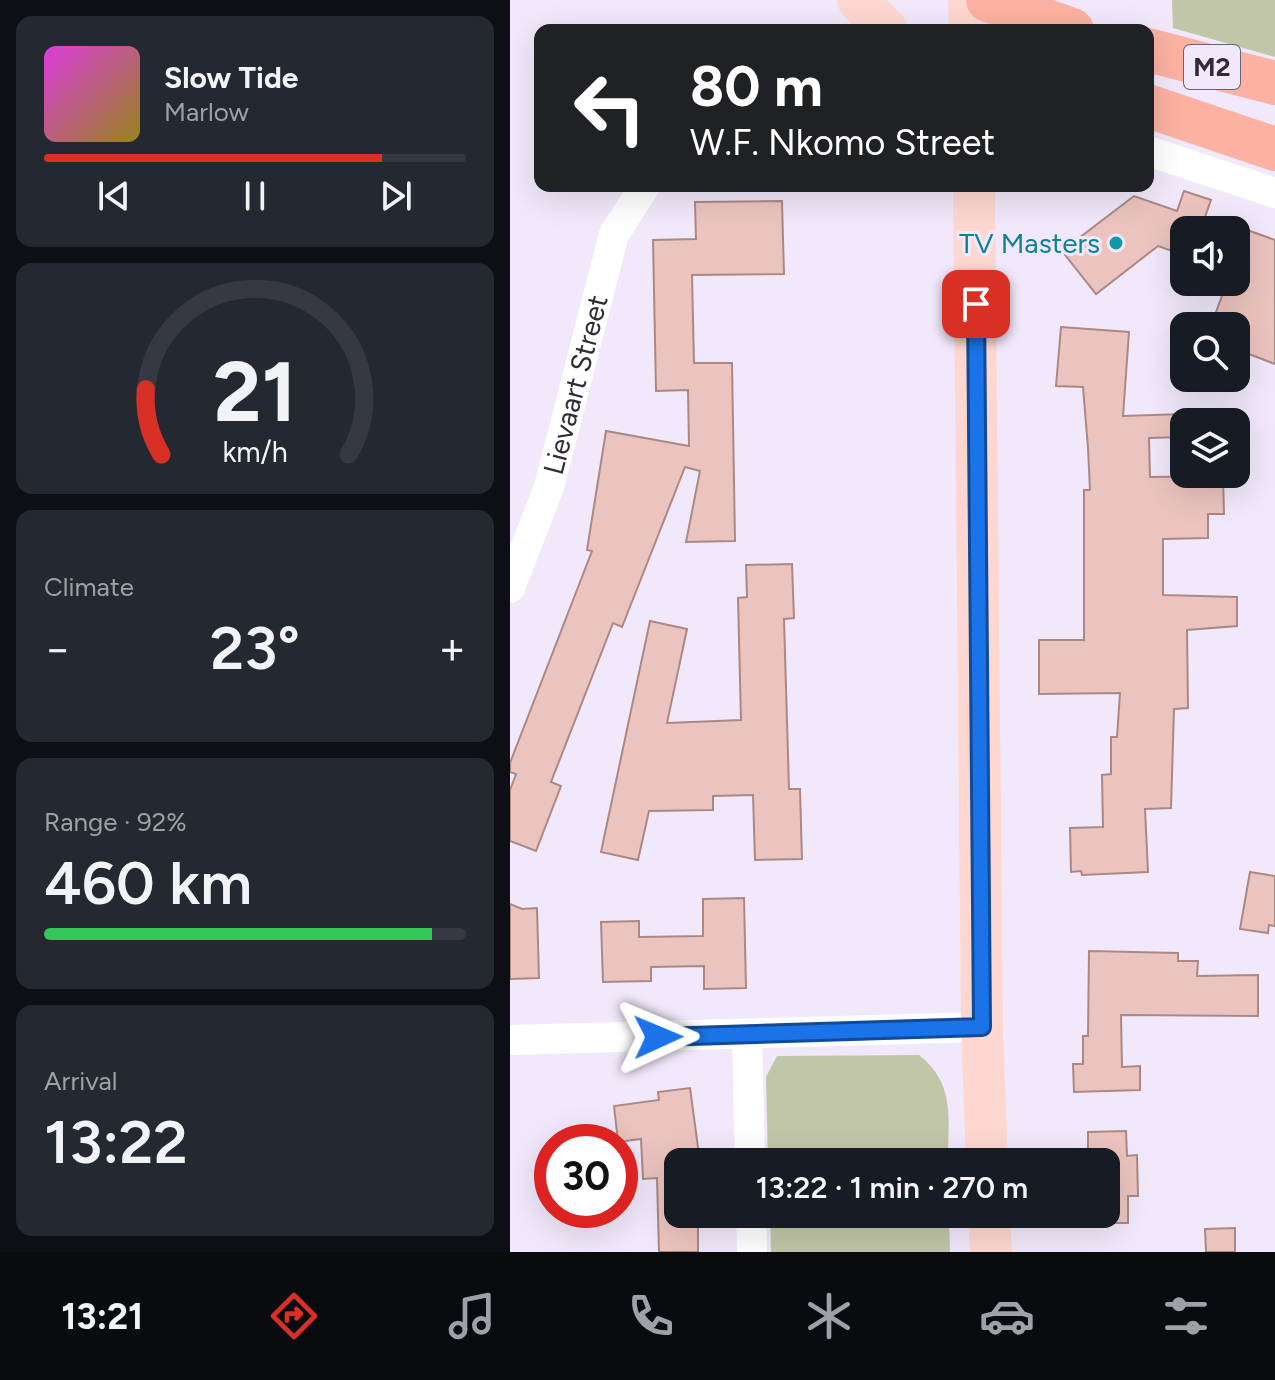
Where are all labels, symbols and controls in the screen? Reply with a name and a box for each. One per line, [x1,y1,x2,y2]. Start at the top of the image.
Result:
road number: M2 [1184,45,1240,89]
text: 80 m [690,53,823,120]
icon: left [558,56,662,160]
text: Slow Tide [164,59,298,96]
text: Marlow [164,96,249,128]
text: W.F. Nkomo Street [690,121,995,164]
icon: previous [92,174,136,218]
icon: pause [233,174,277,218]
icon: next [374,174,418,218]
map controls [1170,216,1250,488]
button: sound [1170,216,1250,296]
place label: TV Masters [959,226,1100,260]
marker: TV Masters [1107,234,1125,252]
pin [942,270,1010,338]
icon: arrive [954,282,998,326]
street label: Lievaart Street [536,291,615,478]
button: search [1170,312,1250,392]
text: 21 [213,341,297,441]
button: layers [1170,408,1250,488]
text: km/h [222,435,288,469]
text: Climate [44,571,134,603]
text: 23° [210,612,300,684]
text: − [44,622,71,675]
text: + [439,622,466,675]
text: Range · 92% [44,806,187,838]
text: 460 km [44,847,252,919]
position arrow [616,995,700,1079]
text: Arrival [44,1065,117,1097]
text: 13:22 [44,1106,188,1178]
speed limit sign: 30 [534,1124,638,1228]
text: 13:22 · 1 min · 270 m [756,1169,1028,1206]
icon: directions [266,1288,322,1344]
icon: music [444,1288,500,1344]
icon: phone [623,1288,679,1344]
icon: climate [801,1288,857,1344]
icon: car [979,1288,1035,1344]
icon: filters [1158,1288,1214,1344]
text: 13:21 [61,1295,143,1338]

